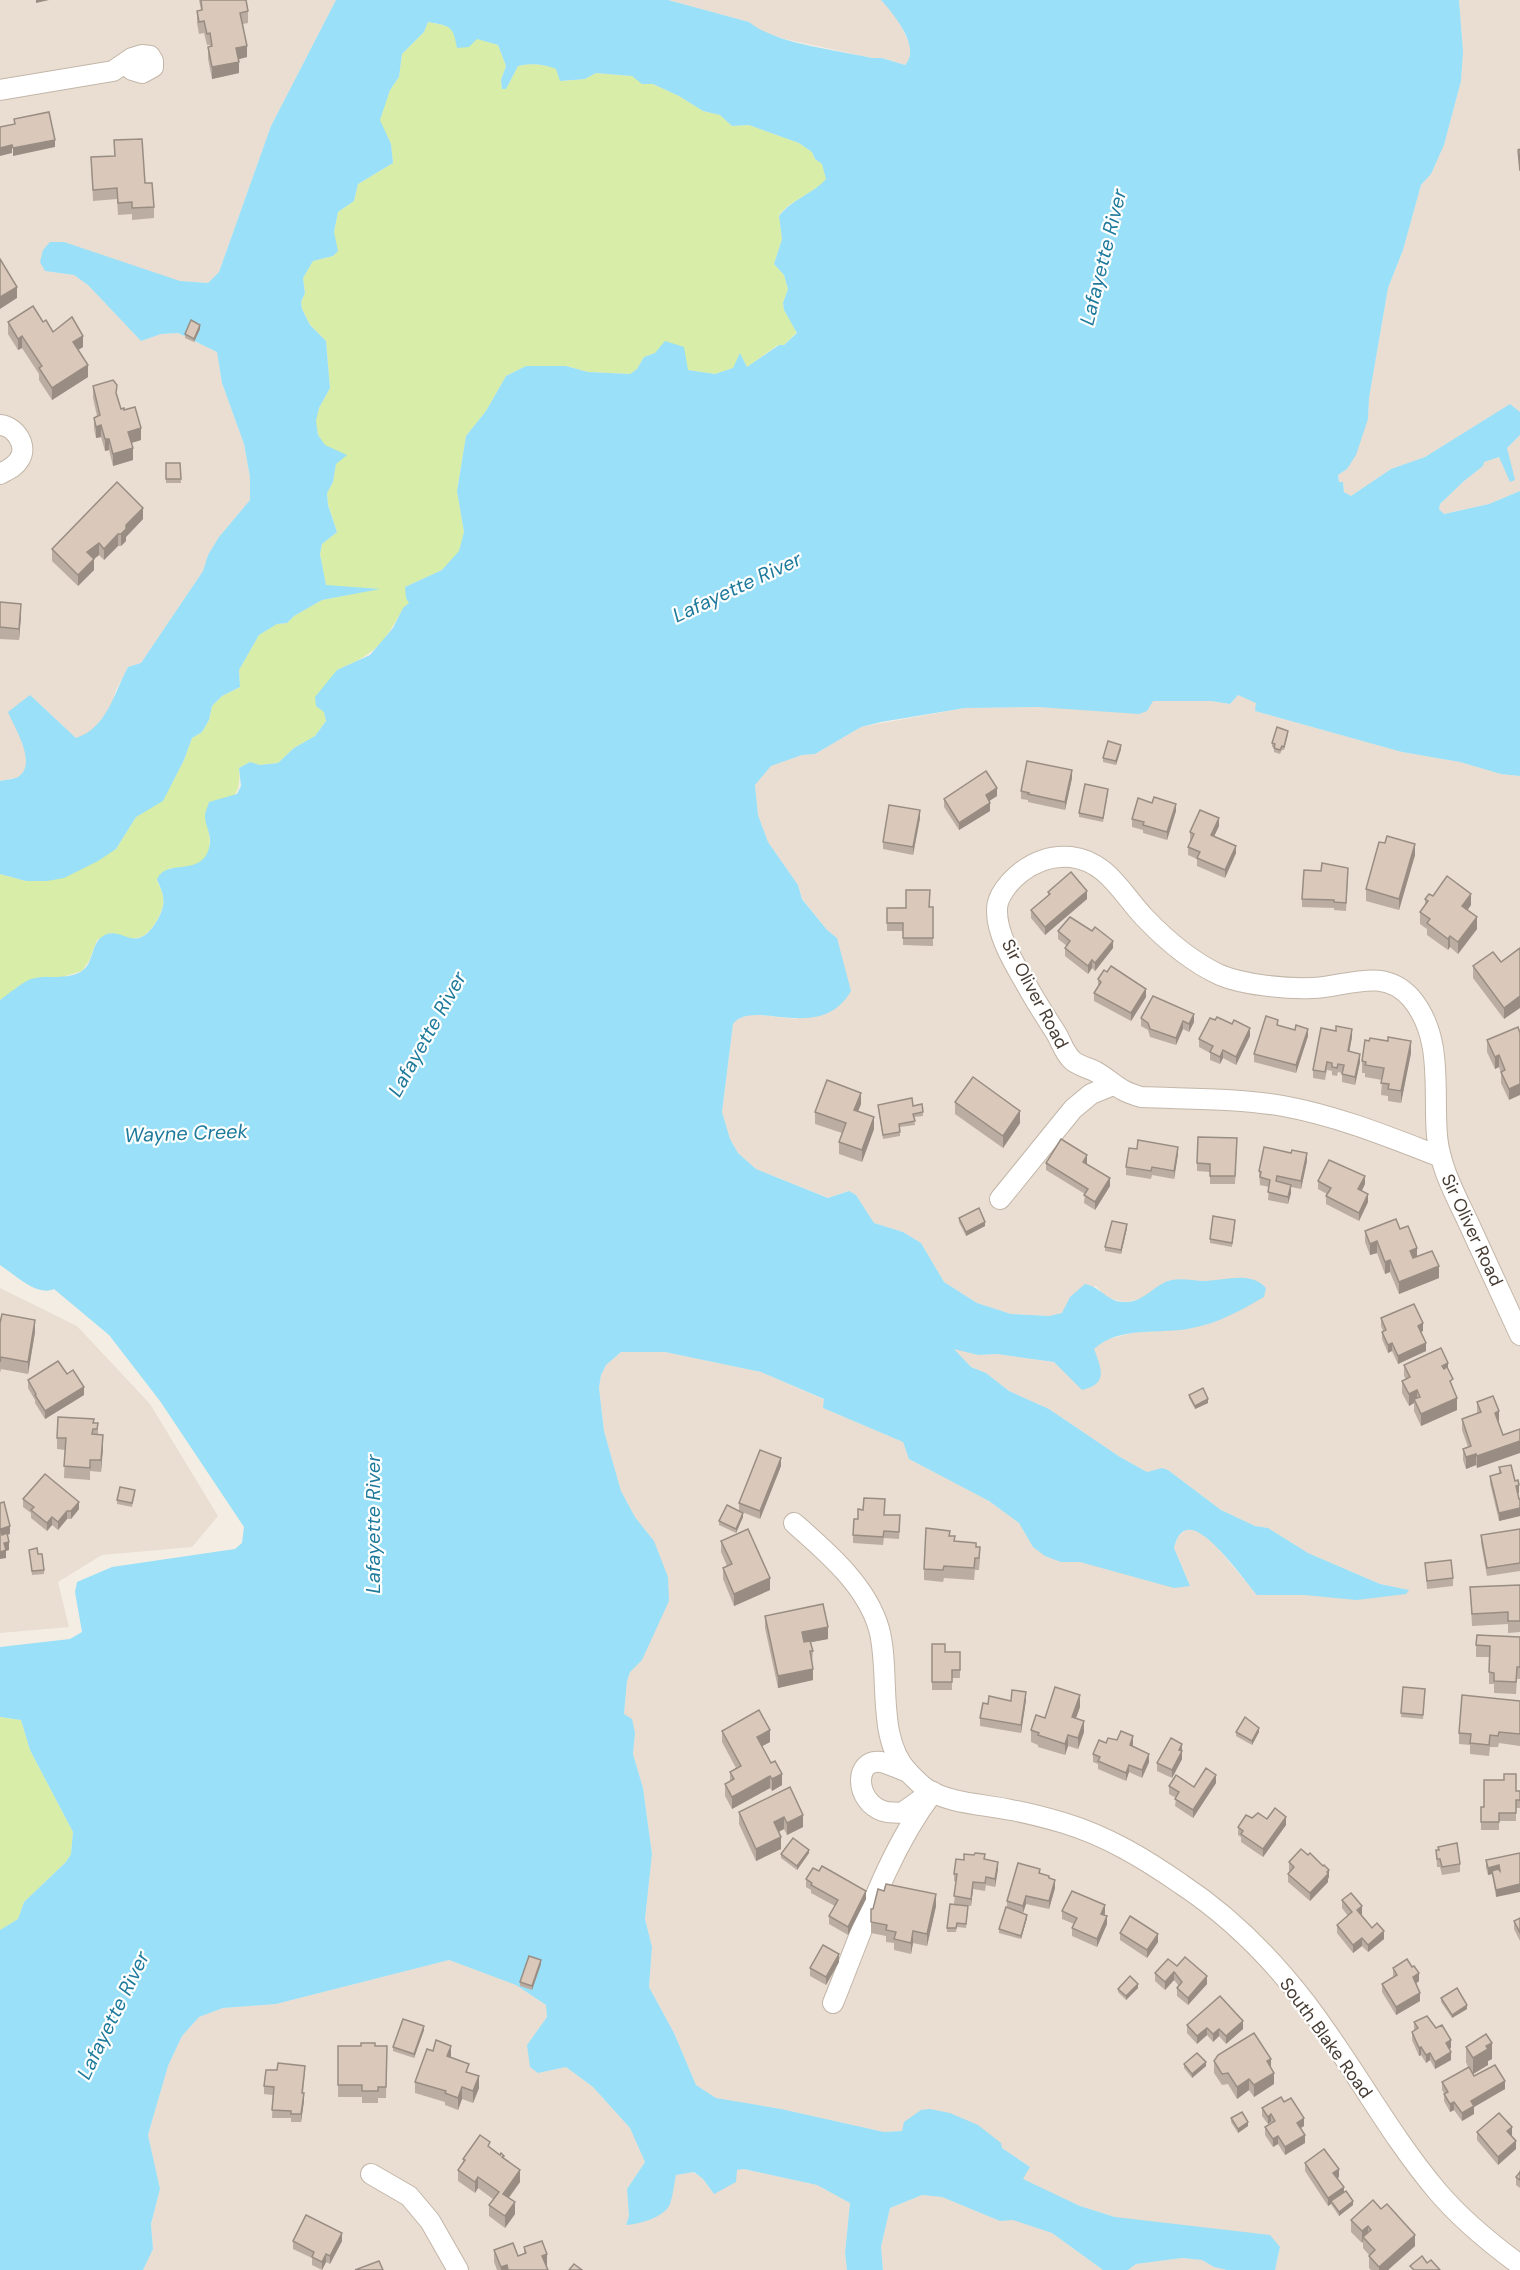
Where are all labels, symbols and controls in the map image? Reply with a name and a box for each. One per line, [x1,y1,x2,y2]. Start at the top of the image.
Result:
water label: Lafayette River [1074,186,1133,328]
water label: Lafayette River [668,546,806,628]
street label: Sir Oliver Road [996,935,1074,1053]
water label: Lafayette River [382,966,472,1101]
water label: Wayne Creek [124,1118,249,1148]
street label: Sir Oliver Road [1436,1170,1508,1290]
water label: Lafayette River [360,1454,386,1594]
water label: Lafayette River [71,1946,155,2083]
street label: South Blake Road [1274,1973,1378,2103]

